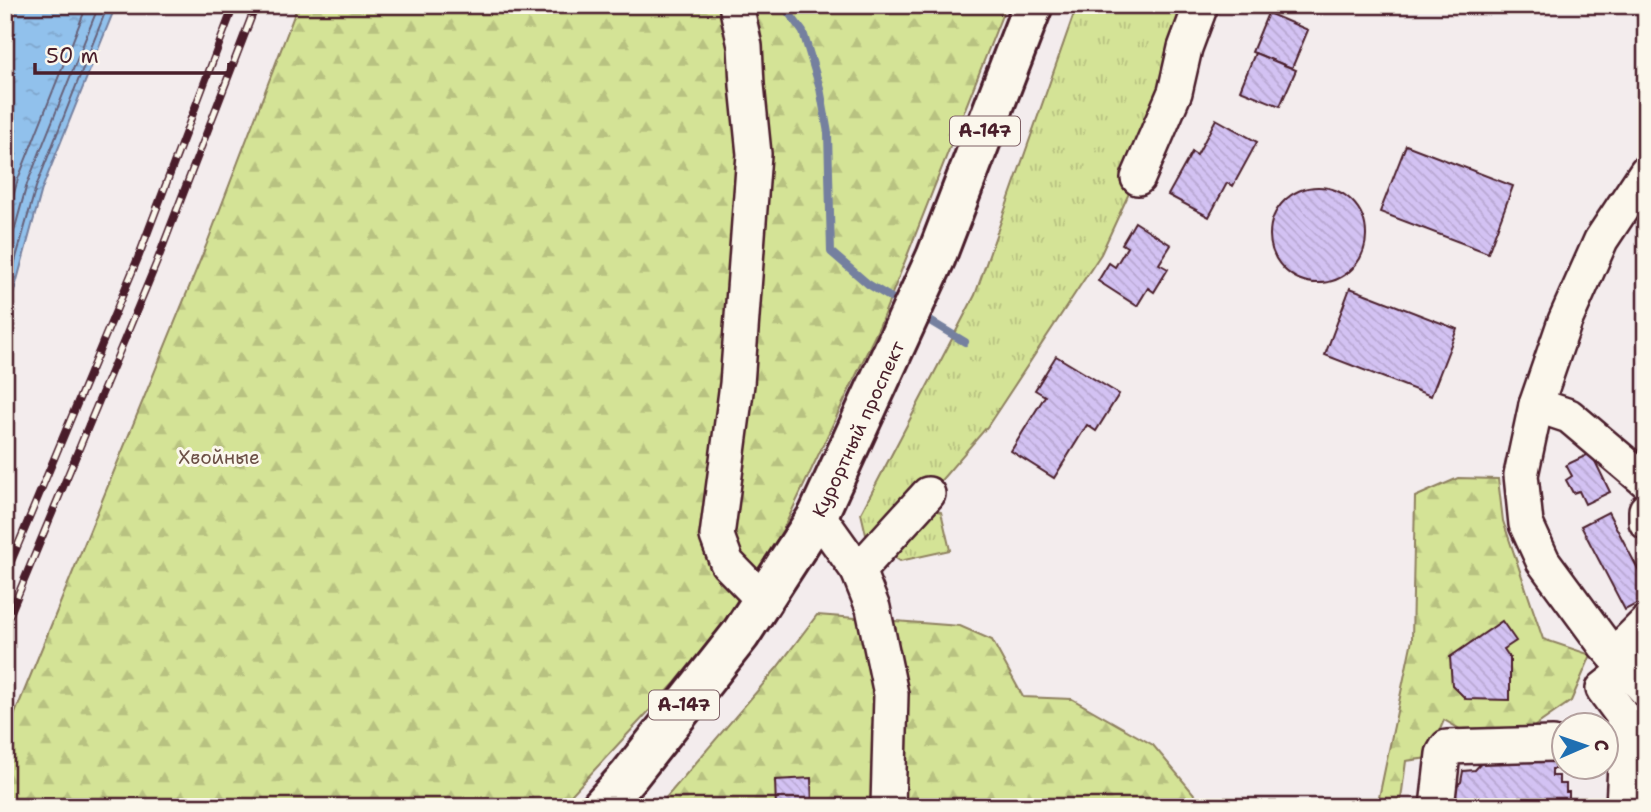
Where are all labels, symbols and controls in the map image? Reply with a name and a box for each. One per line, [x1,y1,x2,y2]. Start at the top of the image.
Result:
scale bar [35,32,229,76]
text: 50 m [46,42,99,70]
road number: А-147 [950,116,1020,146]
street label: Курортный проспект [807,337,910,521]
park label: Хвойные [178,445,260,470]
road number: А-147 [649,690,719,720]
north arrow [1550,710,1620,780]
text: С [1589,739,1614,752]

